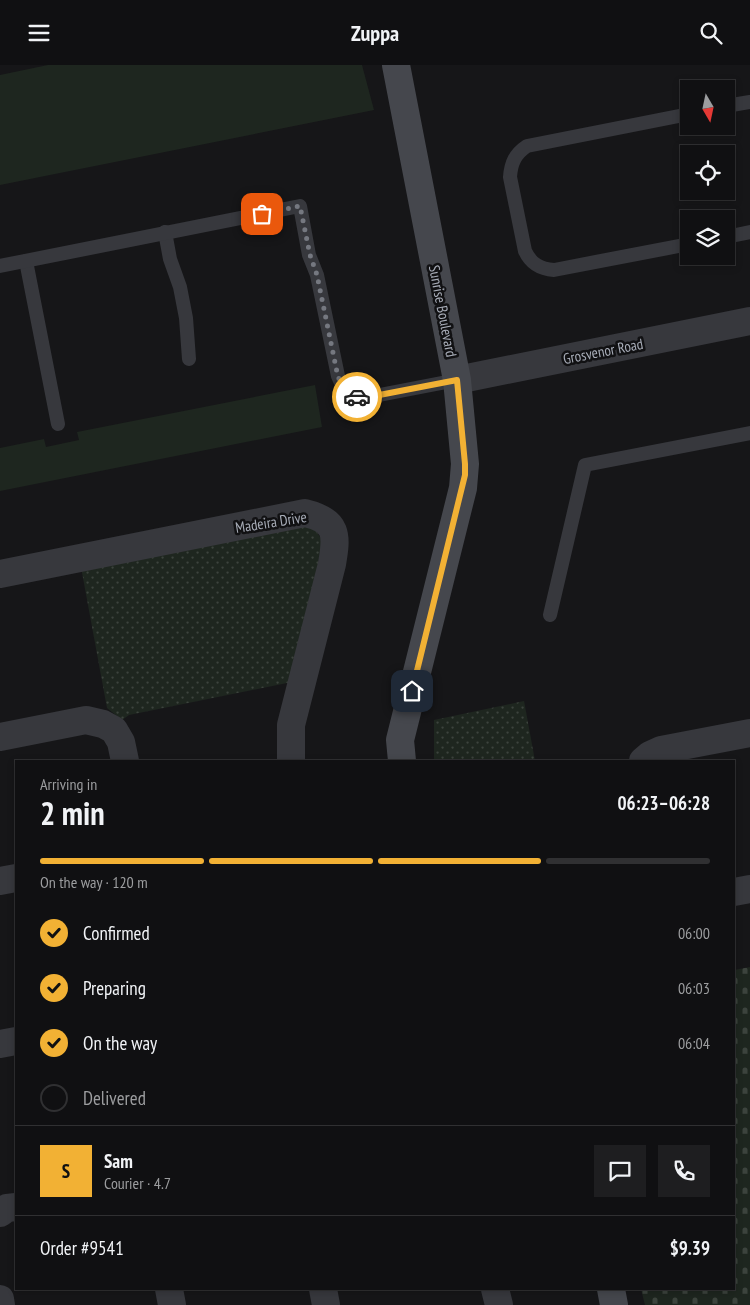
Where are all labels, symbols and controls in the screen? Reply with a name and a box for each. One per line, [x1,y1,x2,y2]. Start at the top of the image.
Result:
icon: menu [25,19,53,47]
text: Zuppa [351,19,399,47]
icon: search [697,19,725,47]
north arrow [680,80,735,135]
map controls [680,80,735,265]
button: locate [680,145,735,200]
pin [241,193,283,235]
icon: bag [248,200,276,228]
button: layers [680,210,735,265]
street label: Sunrise Boulevard [425,263,461,359]
street label: Grosvenor Road [561,334,645,368]
courier [332,372,382,422]
icon: car [343,383,371,411]
street label: Madeira Drive [234,507,308,537]
pin [391,670,433,712]
icon: home [398,677,426,705]
text: Arriving in [40,774,97,794]
text: 06:23–06:28 [617,791,710,815]
text: 2 min [40,792,105,834]
text: On the way · 120 m [40,872,148,892]
icon: check [40,919,68,947]
text: Confirmed [83,921,150,945]
text: 06:00 [678,923,710,943]
icon: check [40,974,68,1002]
text: Preparing [83,976,146,1000]
text: 06:03 [678,978,710,998]
icon: check [40,1029,68,1057]
text: On the way [83,1031,157,1055]
text: 06:04 [678,1033,710,1053]
text: Delivered [83,1086,146,1110]
button: chat [594,1145,646,1197]
button: phone [658,1145,710,1197]
text: Sam [104,1149,133,1173]
text: S [62,1159,70,1183]
text: Courier · 4.7 [104,1173,171,1193]
text: Order #9541 [40,1236,124,1260]
text: $9.39 [670,1236,710,1260]

